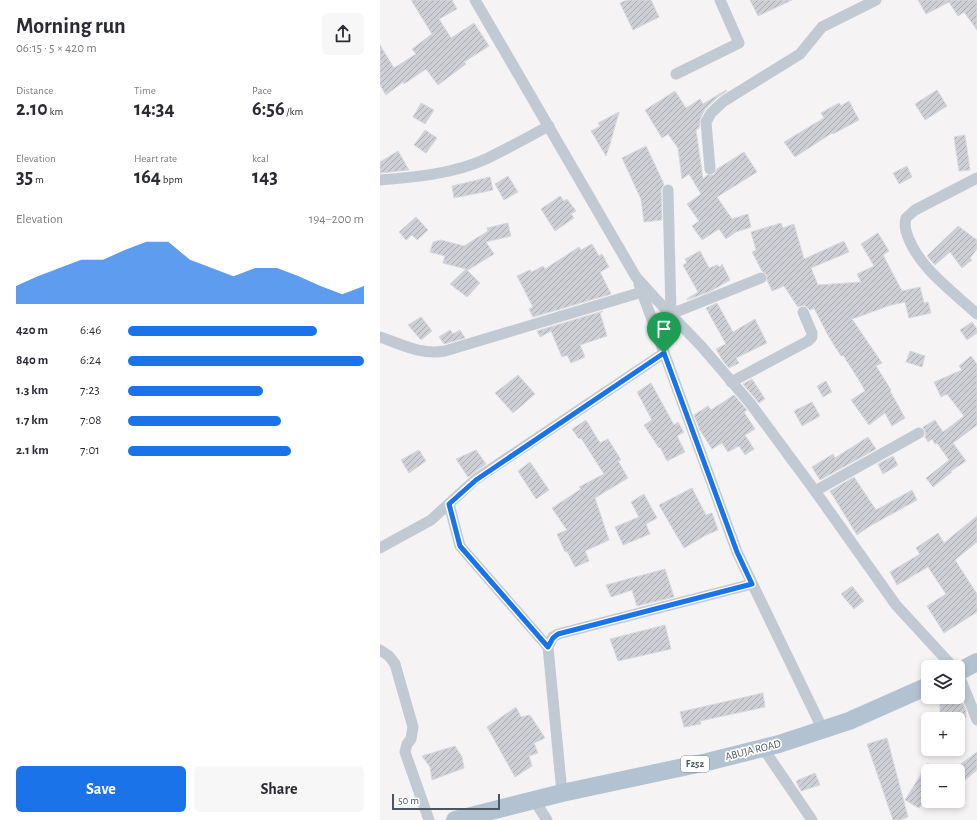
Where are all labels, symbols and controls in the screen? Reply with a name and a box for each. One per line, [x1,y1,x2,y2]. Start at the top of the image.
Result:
button: share [322,13,364,55]
text: Morning run [16,15,126,37]
text: 06:15 · 5 × 420 m [16,42,97,55]
text: Distance [16,85,53,96]
text: Time [134,85,156,96]
text: Pace [252,85,272,96]
text: 2.10 [16,99,48,119]
text: 14:34 [134,99,175,119]
text: 6:56 [252,99,285,119]
text: km [48,106,63,117]
text: /km [285,106,303,117]
text: Elevation [16,153,56,164]
text: Heart rate [134,153,177,164]
text: kcal [252,153,269,164]
text: 35 [16,167,33,187]
text: 164 [134,167,161,187]
text: 143 [252,167,278,187]
text: m [33,174,44,185]
text: bpm [161,174,183,185]
text: Elevation [16,213,63,226]
text: 194–200 m [309,213,364,226]
pin [647,312,681,353]
icon: arrive [653,318,675,340]
text: 420 m [16,324,48,337]
text: 6:46 [80,324,101,337]
text: 840 m [16,354,48,367]
text: 6:24 [80,354,101,367]
text: 1.3 km [16,384,48,397]
text: 7:23 [80,384,100,397]
text: 1.7 km [16,414,48,427]
text: 7:08 [80,414,101,427]
text: 2.1 km [16,444,49,457]
text: 7:01 [80,444,100,457]
map controls [921,660,965,808]
button: layers [921,660,965,704]
button: + [921,712,965,756]
street label: ABUJA ROAD [724,738,782,762]
road number: F252 [681,756,709,772]
button: − [921,764,965,808]
button: Save [16,766,186,812]
button: Share [194,766,364,812]
scale bar [392,792,500,811]
text: 50 m [398,795,419,806]

